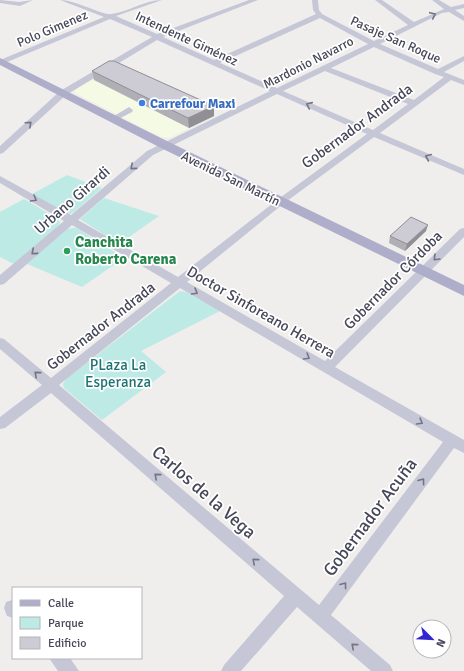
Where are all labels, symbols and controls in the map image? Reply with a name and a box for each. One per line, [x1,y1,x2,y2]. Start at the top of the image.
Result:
street label: Polo Gimenez [15,7,90,51]
street label: Intendente Giménez [133,8,241,70]
one-way arrow [429,12,437,20]
street label: Pasaje San Roque [348,13,443,67]
street label: Mardonio Navarro [261,33,357,93]
street label: Gobernador Andrada [298,80,416,172]
place label: Carrefour Maxi [150,96,236,112]
marker: Carrefour Maxi [137,98,147,108]
one-way arrow [305,102,313,110]
one-way arrow [24,122,32,129]
street label: Avenida San Martín [178,148,283,210]
one-way arrow [425,154,433,162]
street label: Urbano Girardi [30,162,114,238]
one-way arrow [131,163,138,170]
one-way arrow [30,194,37,201]
street label: Gobernador Córdoba [340,227,446,333]
place label: Canchita Roberto Carena [75,233,177,268]
marker: Canchita Roberto Carena [62,246,72,256]
one-way arrow [32,247,39,254]
one-way arrow [433,253,441,261]
street label: Doctor Sinforeano Herrera [184,262,338,362]
street label: Gobernador Andrada [43,278,159,374]
one-way arrow [191,288,198,295]
one-way arrow [303,353,310,360]
park label: PLaza La Esperanza [85,356,151,391]
one-way arrow [34,371,42,378]
one-way arrow [416,417,423,424]
street label: Carlos de la Vega [147,441,261,543]
street label: Gobernador Acuña [318,453,422,581]
one-way arrow [154,474,161,481]
one-way arrow [417,479,424,486]
one-way arrow [253,559,260,566]
one-way arrow [339,583,346,590]
legend [12,587,142,659]
text: Calle [48,596,74,611]
text: Parque [48,616,84,631]
north arrow [412,619,452,659]
text: Edificio [48,636,86,651]
text: N [433,637,448,649]
one-way arrow [352,643,359,650]

